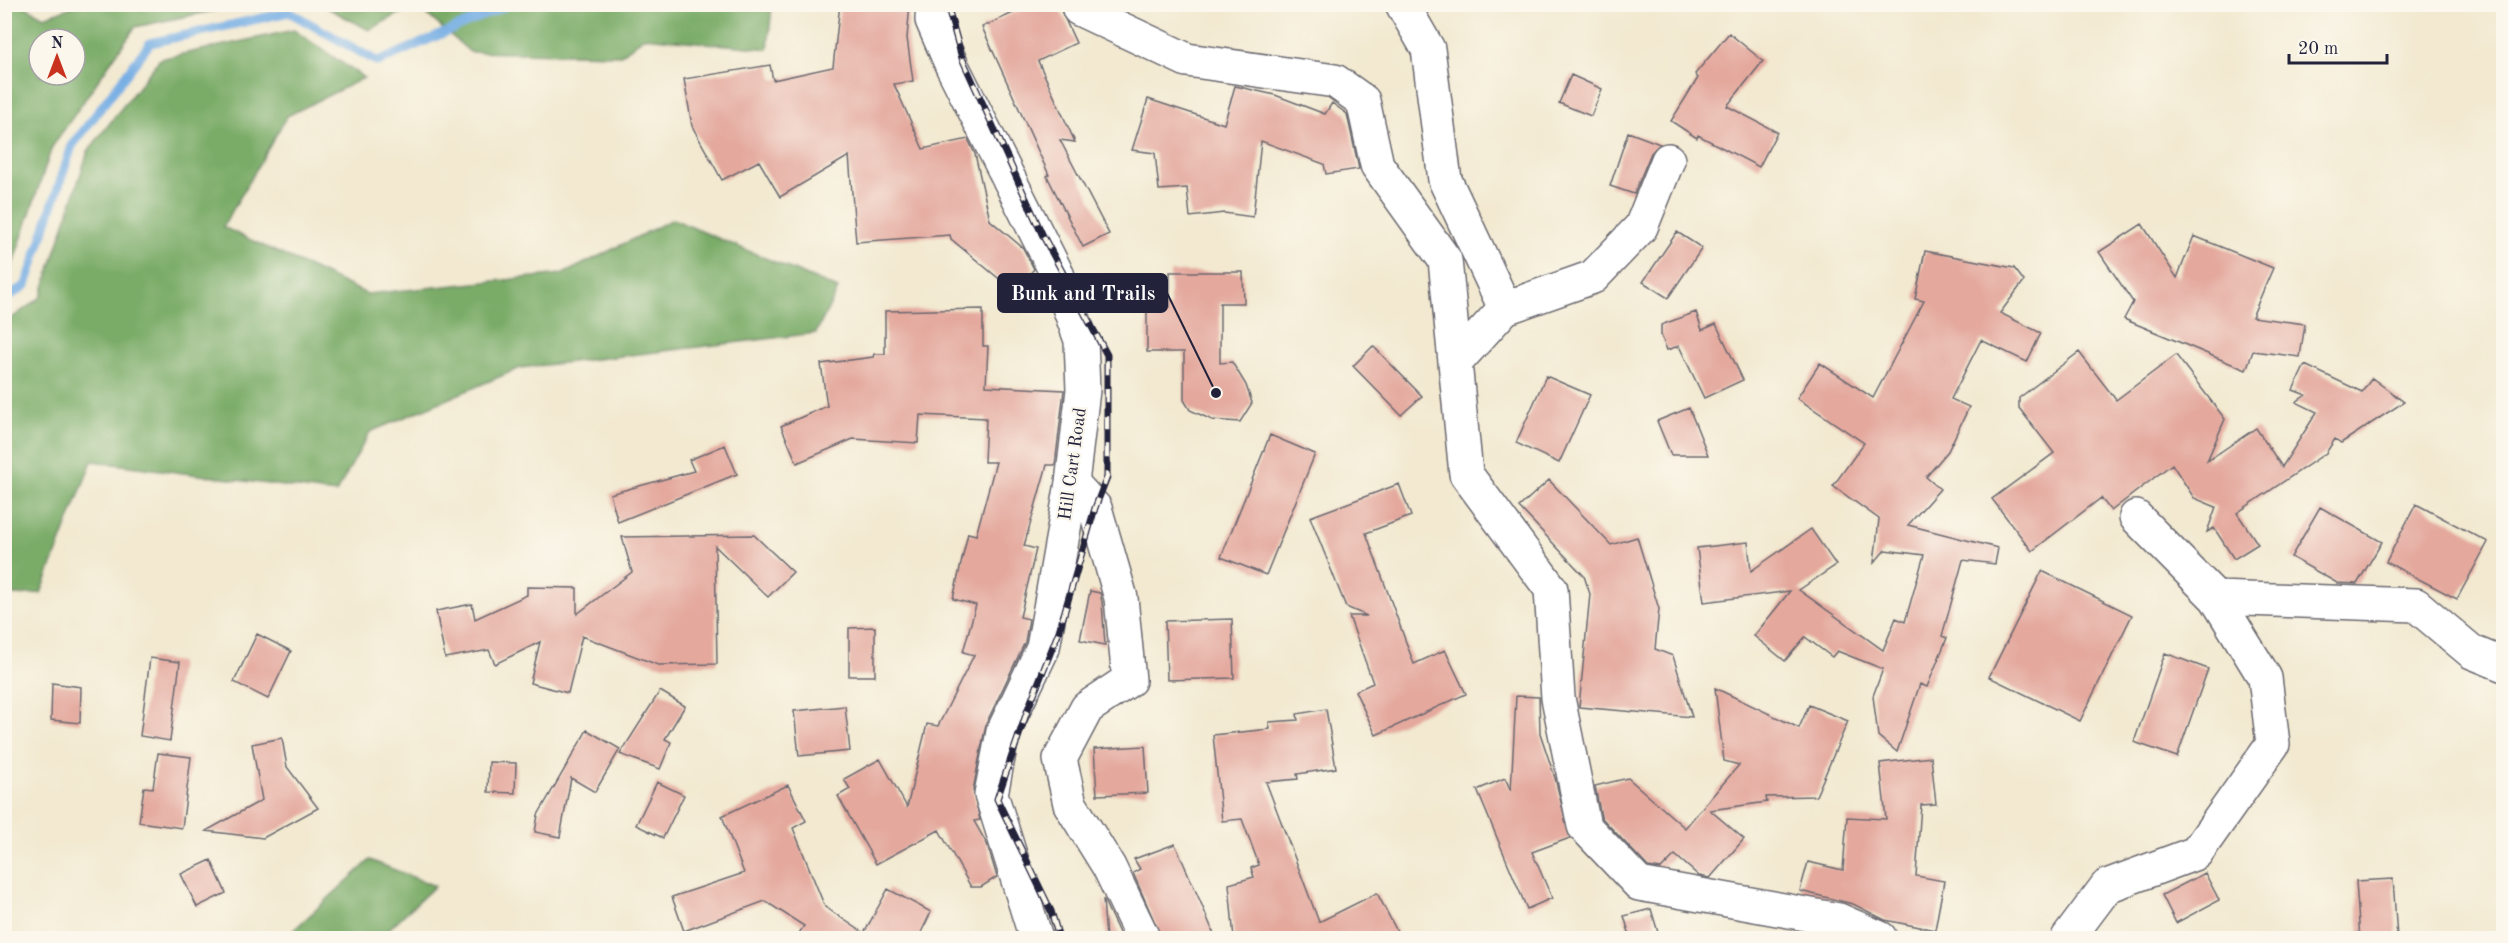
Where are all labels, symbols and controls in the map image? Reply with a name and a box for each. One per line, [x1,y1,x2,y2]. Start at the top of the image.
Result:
north arrow [27,27,87,87]
scale bar [2289,27,2386,65]
text: N [51,36,64,52]
text: 20 m [2298,40,2338,58]
callout: Bunk and Trails [998,274,1167,312]
text: Bunk and Trails [1011,285,1155,305]
street label: Hill Cart Road [1056,407,1090,521]

